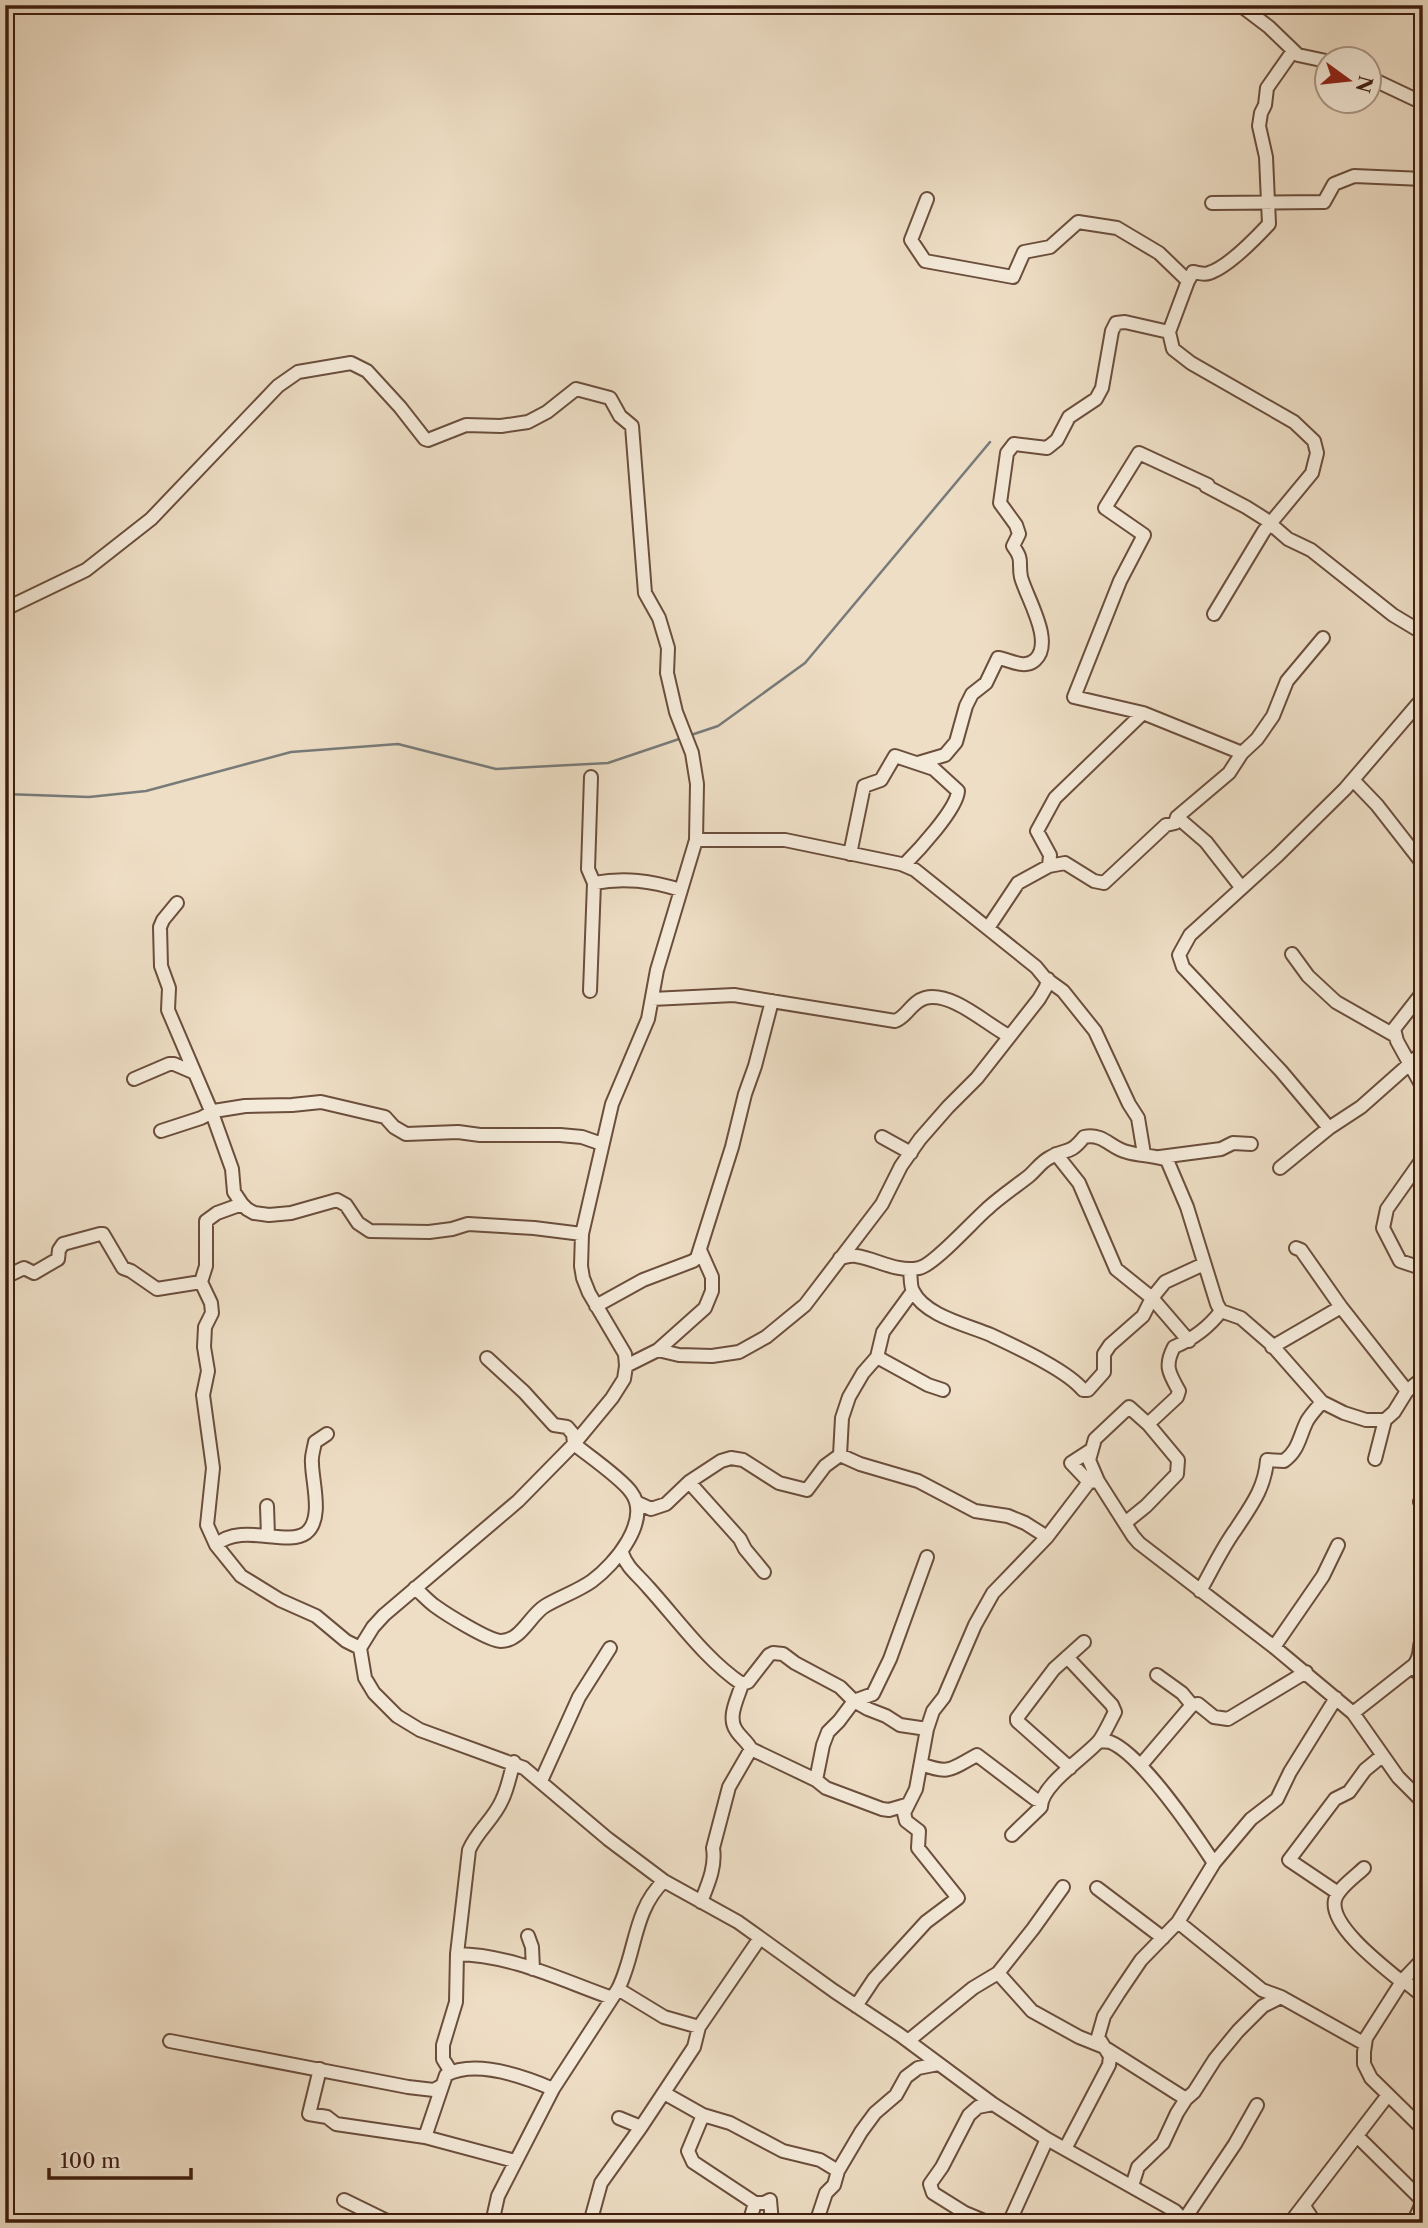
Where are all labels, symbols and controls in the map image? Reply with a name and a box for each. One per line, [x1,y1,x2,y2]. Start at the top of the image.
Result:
north arrow [1312,46,1382,116]
text: N [1351,73,1377,95]
scale bar [49,2137,191,2181]
text: 100 m [60,2148,121,2173]

